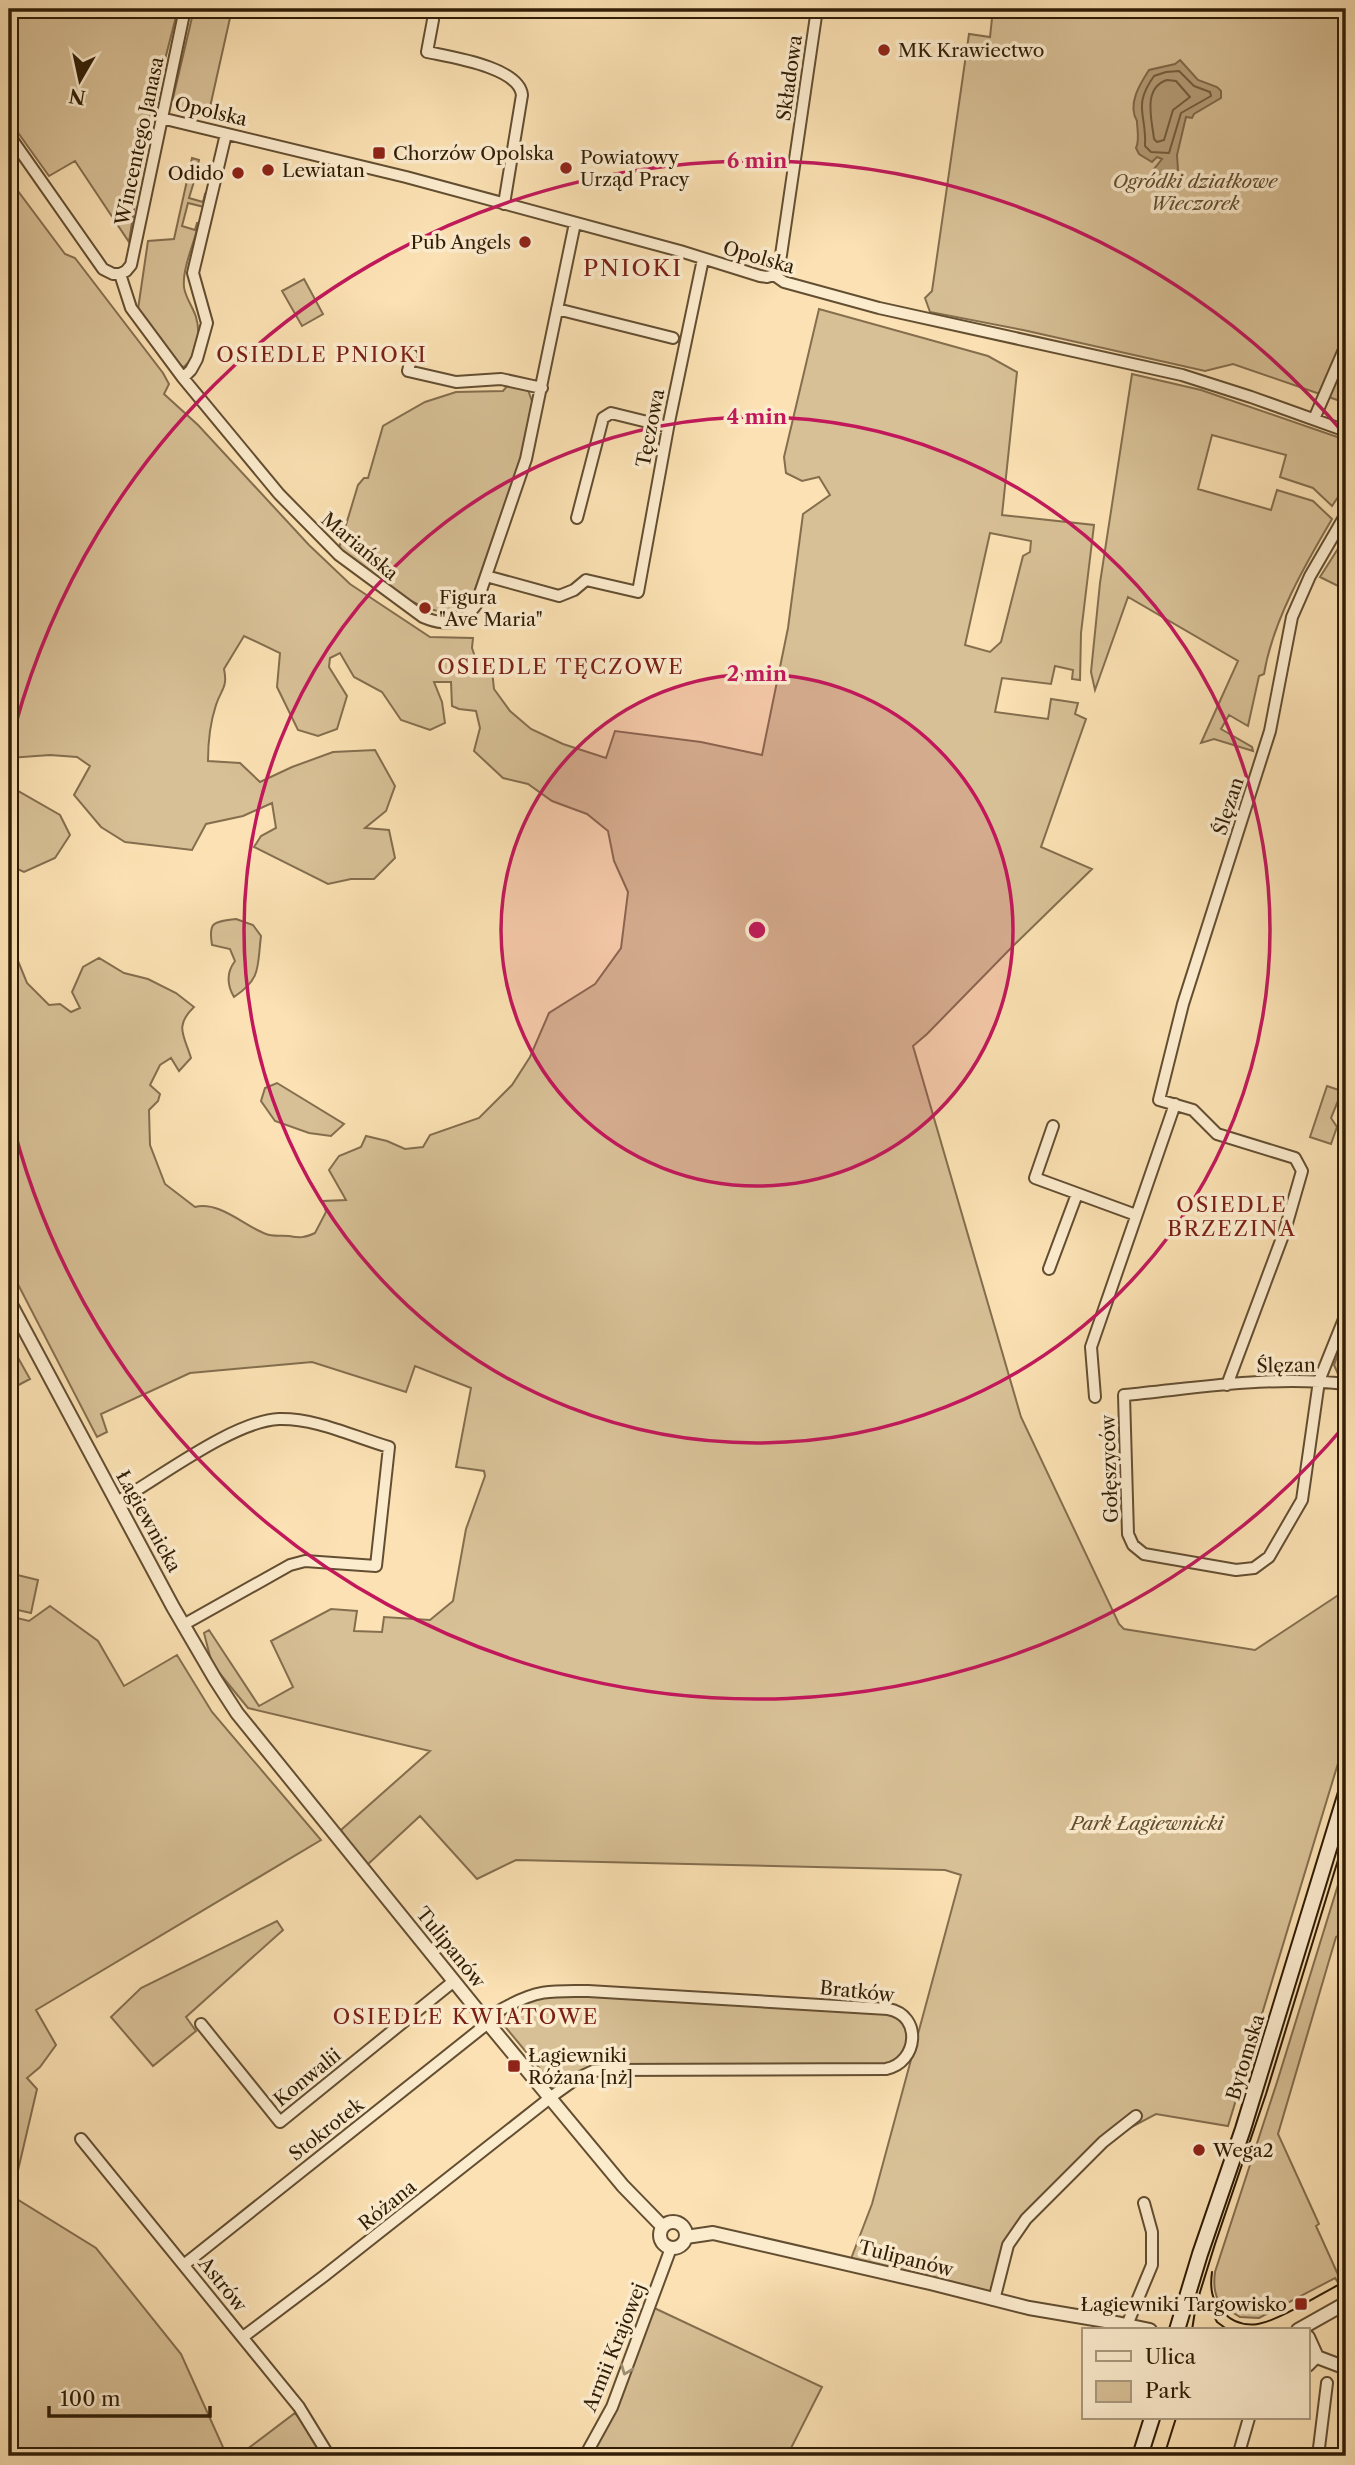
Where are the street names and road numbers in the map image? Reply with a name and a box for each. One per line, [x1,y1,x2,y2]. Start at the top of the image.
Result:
street label: Składowa [772,34,807,122]
street label: Wincentego Janasa [110,55,169,228]
street label: Opolska [172,92,249,131]
street label: Opolska [720,236,797,279]
street label: Tęczowa [632,387,669,469]
street label: Mariańska [316,508,403,585]
street label: Ślęzan [1208,774,1249,838]
street label: Ślęzan [1256,1353,1316,1378]
street label: Gołęszyców [1096,1414,1123,1523]
street label: Łagiewnicka [111,1466,186,1576]
street label: Tulipanów [411,1902,490,1993]
street label: Bratków [818,1976,896,2007]
street label: Bytomska [1222,2011,1269,2103]
street label: Konwalii [269,2043,346,2111]
street label: Stokrotek [284,2092,369,2166]
street label: Różana [354,2175,421,2235]
street label: Tulipanów [856,2236,956,2281]
street label: Astrów [193,2252,252,2316]
street label: Armii Krajowej [578,2279,651,2416]

